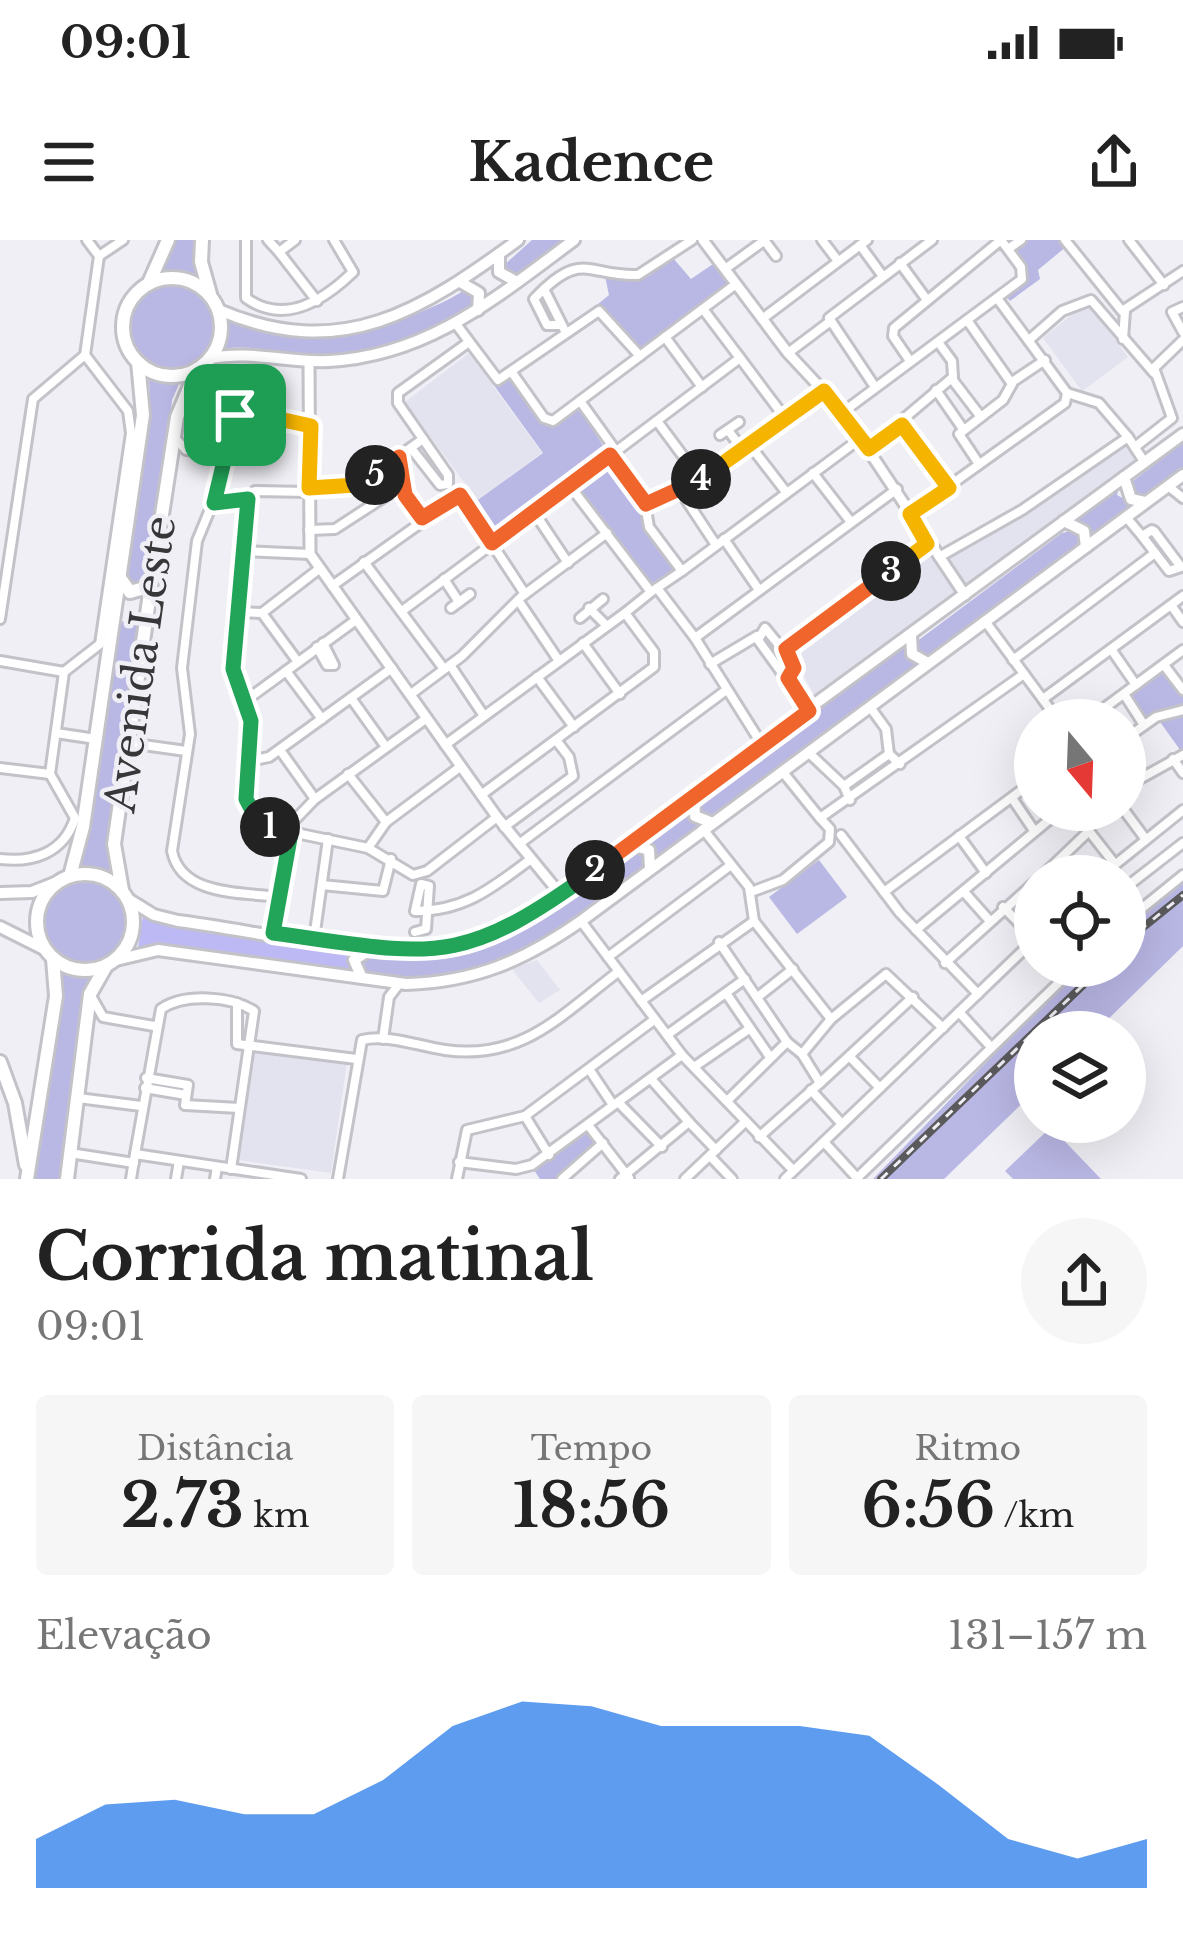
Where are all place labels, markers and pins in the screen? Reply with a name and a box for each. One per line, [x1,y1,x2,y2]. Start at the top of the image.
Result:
pin [184,364,286,466]
pin: 5 [345,445,405,505]
pin: 4 [671,449,731,509]
pin: 3 [861,541,921,601]
pin: 1 [240,797,300,857]
pin: 2 [565,840,625,900]

